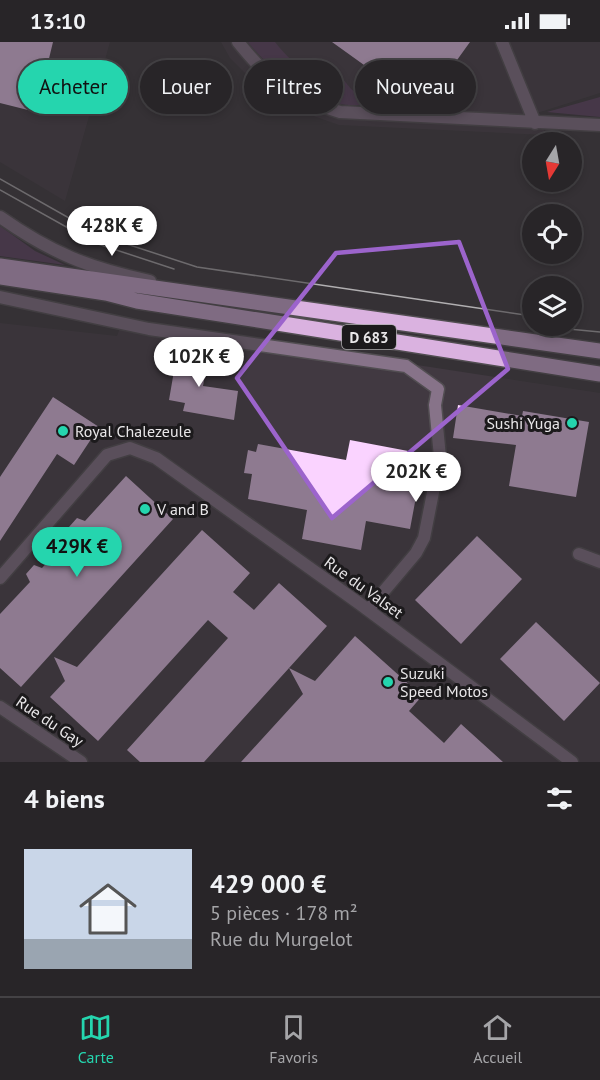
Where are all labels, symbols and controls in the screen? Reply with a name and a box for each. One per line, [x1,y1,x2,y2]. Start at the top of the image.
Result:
text: 13:10 [30,7,86,35]
chip: Acheter [18,60,128,114]
chip: Louer [140,60,232,114]
chip: Filtres [244,60,343,114]
chip: Nouveau [355,60,476,114]
north arrow [522,132,582,192]
map controls [522,132,582,336]
button: locate [522,204,582,264]
pin: 428K € [63,206,161,257]
text: 428K € [81,212,143,238]
button: layers [522,276,582,336]
road number: D 683 [342,325,396,349]
pin: 102K € [150,337,248,388]
text: 102K € [168,343,230,369]
place label: Sushi Yuga [486,413,560,433]
marker: Sushi Yuga [565,416,579,430]
place label: Royal Chalezeule [75,421,191,441]
marker: Royal Chalezeule [56,424,70,438]
pin: 202K € [367,452,465,503]
text: 202K € [385,458,447,484]
place label: V and B [156,499,209,519]
marker: V and B [138,502,152,516]
pin: 429K € [28,527,126,578]
text: 429K € [46,533,108,559]
street label: Rue du Valset [321,552,408,623]
place label: Suzuki Speed Motos [400,663,488,701]
marker: Suzuki Speed Motos [381,675,395,689]
street label: Rue du Gay [12,691,88,751]
text: 4 biens [24,782,105,815]
icon: filters [543,782,576,815]
text: 429 000 € [210,867,326,900]
icon: home [72,873,144,945]
text: 5 pièces · 178 m² [210,900,358,926]
text: Rue du Murgelot [210,926,353,952]
tab: Carte [78,1011,114,1067]
tab: Favoris [269,1011,318,1067]
tab: Accueil [473,1011,522,1067]

